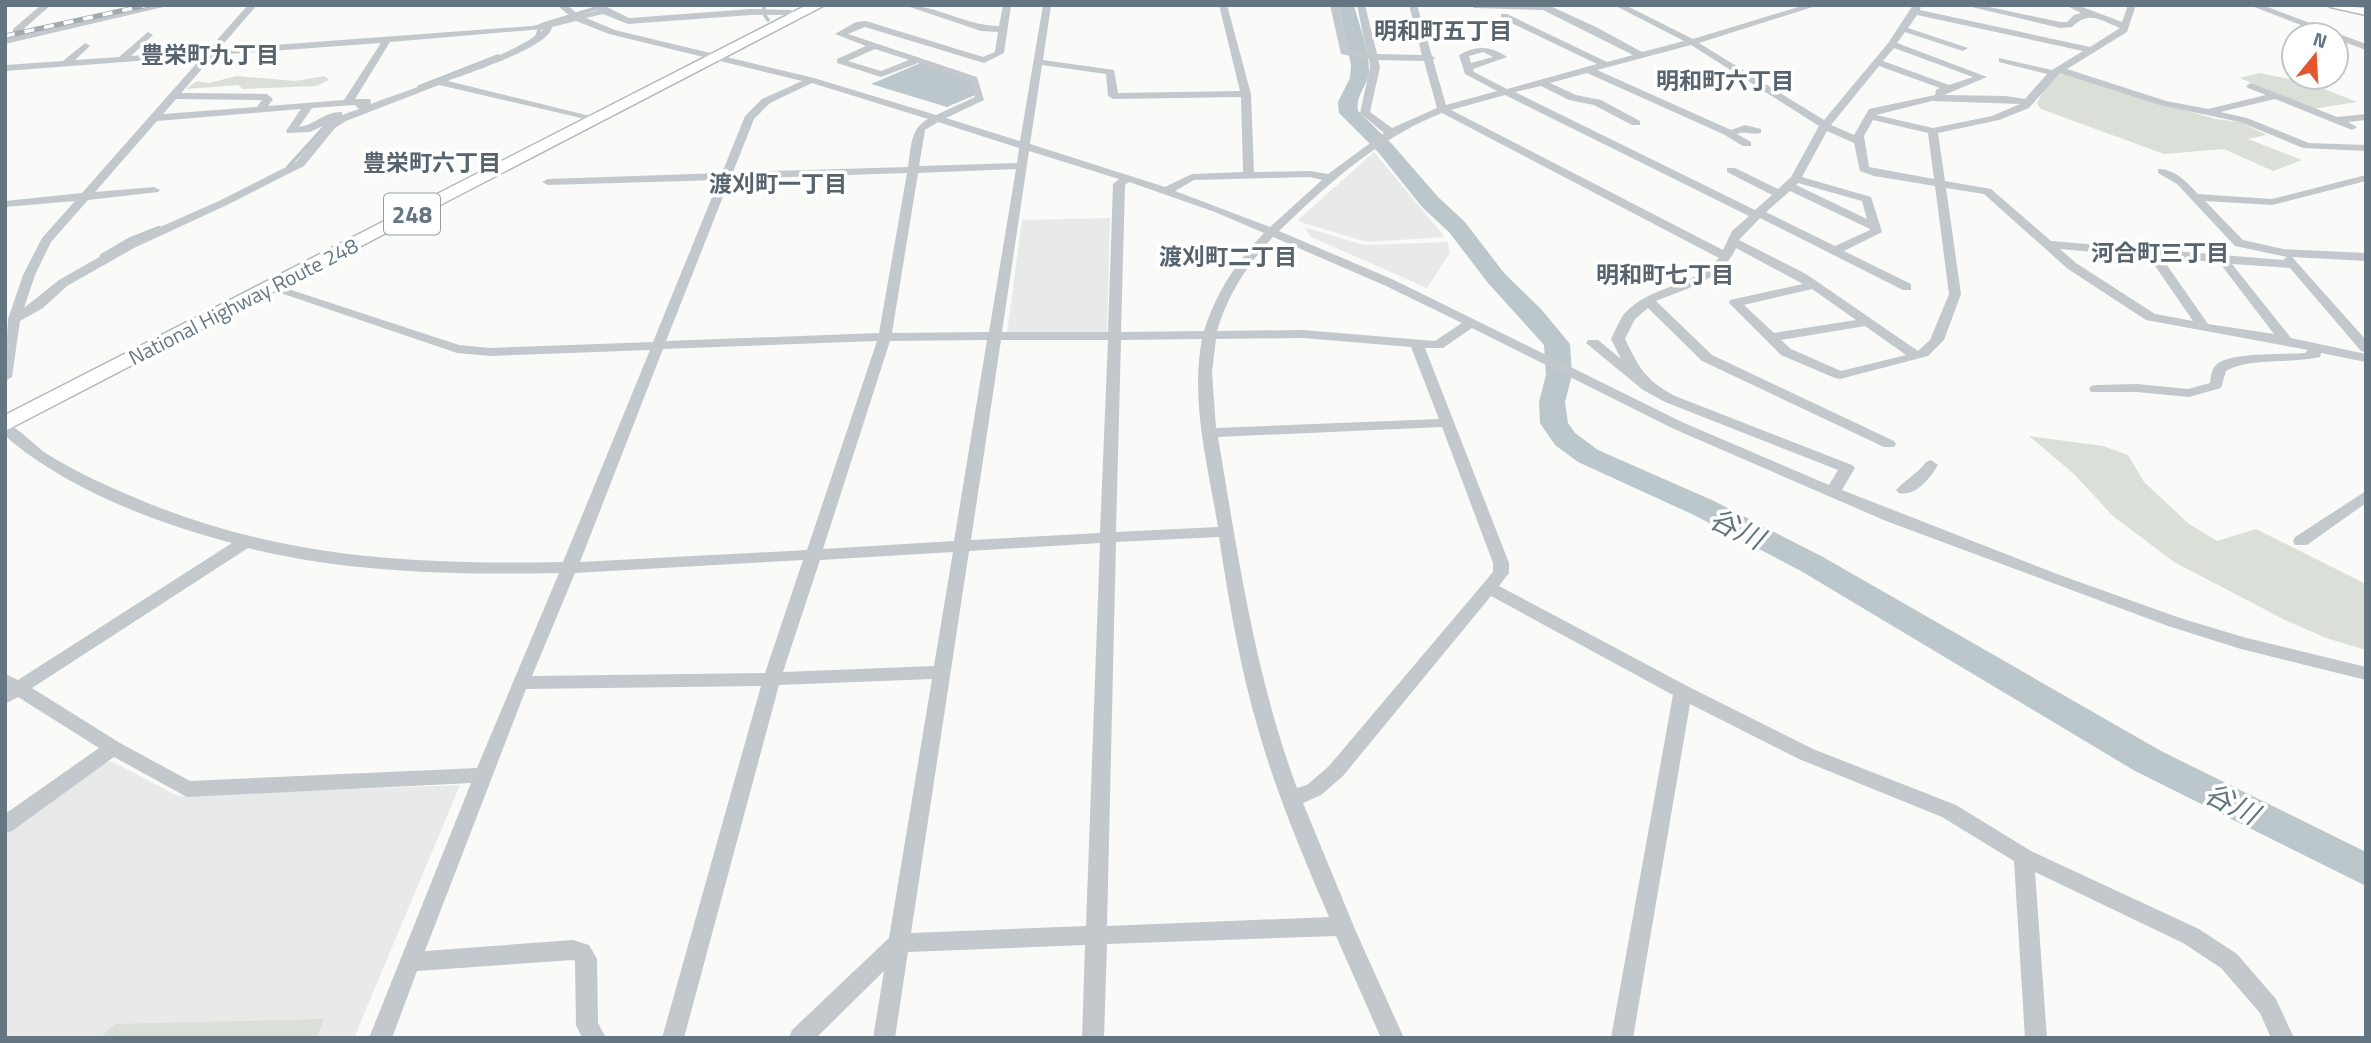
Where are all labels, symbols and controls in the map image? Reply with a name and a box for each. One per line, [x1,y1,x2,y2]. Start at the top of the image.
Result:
district label: 明和町五丁目 [1374,13,1512,48]
north arrow [2280,21,2350,91]
text: N [2310,24,2331,55]
district label: 豊栄町九丁目 [141,37,279,72]
district label: 明和町六丁目 [1656,63,1794,98]
district label: 豊栄町六丁目 [363,145,501,180]
district label: 渡刈町一丁目 [709,166,847,201]
road number: 248 [384,194,440,234]
street label: National Highway Route 248 [123,229,364,373]
district label: 河合町三丁目 [2091,235,2229,270]
district label: 渡刈町二丁目 [1159,239,1297,274]
district label: 明和町七丁目 [1596,257,1734,292]
water label: 谷川 [1702,496,1774,561]
water label: 谷川 [2197,771,2269,836]

